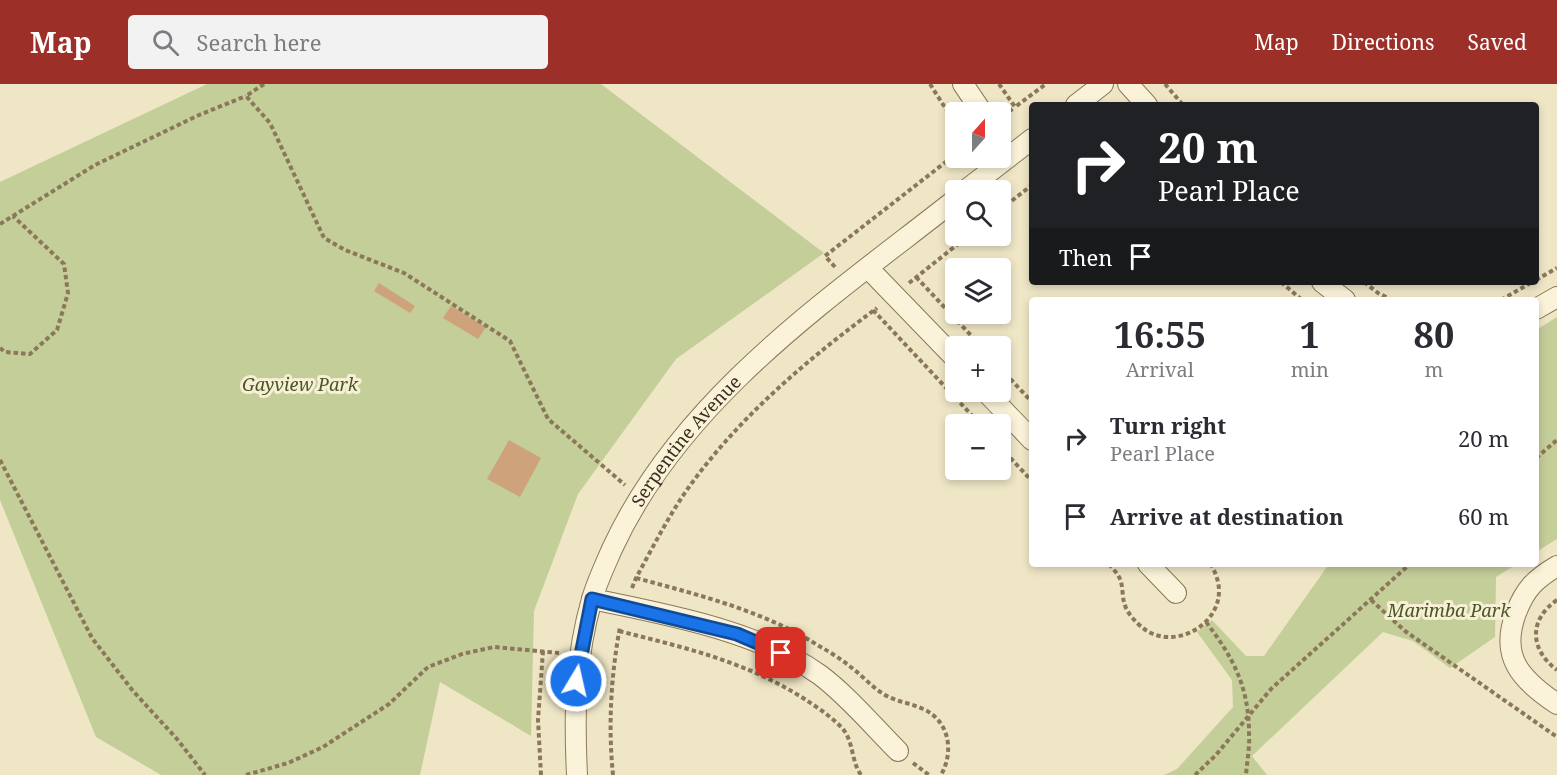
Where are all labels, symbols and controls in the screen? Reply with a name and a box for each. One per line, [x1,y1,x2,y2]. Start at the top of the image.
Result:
search box [128,15,548,69]
text: Map [30,23,92,61]
icon: search [149,26,182,59]
text: Search here [197,27,321,57]
text: Map [1254,28,1299,56]
text: Directions [1332,28,1434,56]
text: Saved [1467,28,1527,56]
north arrow [945,102,1011,168]
map controls [945,102,1011,480]
text: 20 m [1158,118,1258,175]
icon: right [1059,126,1137,204]
text: Pearl Place [1158,172,1300,209]
button: search [945,180,1011,246]
icon: arrive [1124,240,1157,273]
text: Then [1059,242,1112,272]
button: layers [945,258,1011,324]
text: 16:55 [1114,310,1206,359]
text: 1 [1300,310,1320,359]
text: 80 [1414,310,1454,359]
button: + [945,336,1011,402]
text: Arrival [1126,356,1194,383]
text: min [1291,356,1329,383]
text: m [1424,356,1443,383]
street label: Serpentine Avenue [625,370,746,511]
park label: Gayview Park [242,372,359,396]
text: Turn right [1110,410,1226,440]
button: − [945,414,1011,480]
icon: right [1059,422,1092,455]
text: 20 m [1458,423,1509,453]
text: Pearl Place [1110,440,1215,467]
icon: arrive [1059,500,1092,533]
text: Arrive at destination [1110,501,1344,531]
text: 60 m [1458,501,1509,531]
park label: Marimba Park [1387,598,1511,622]
pin [755,627,806,678]
icon: arrive [764,636,797,669]
position arrow [544,649,608,713]

